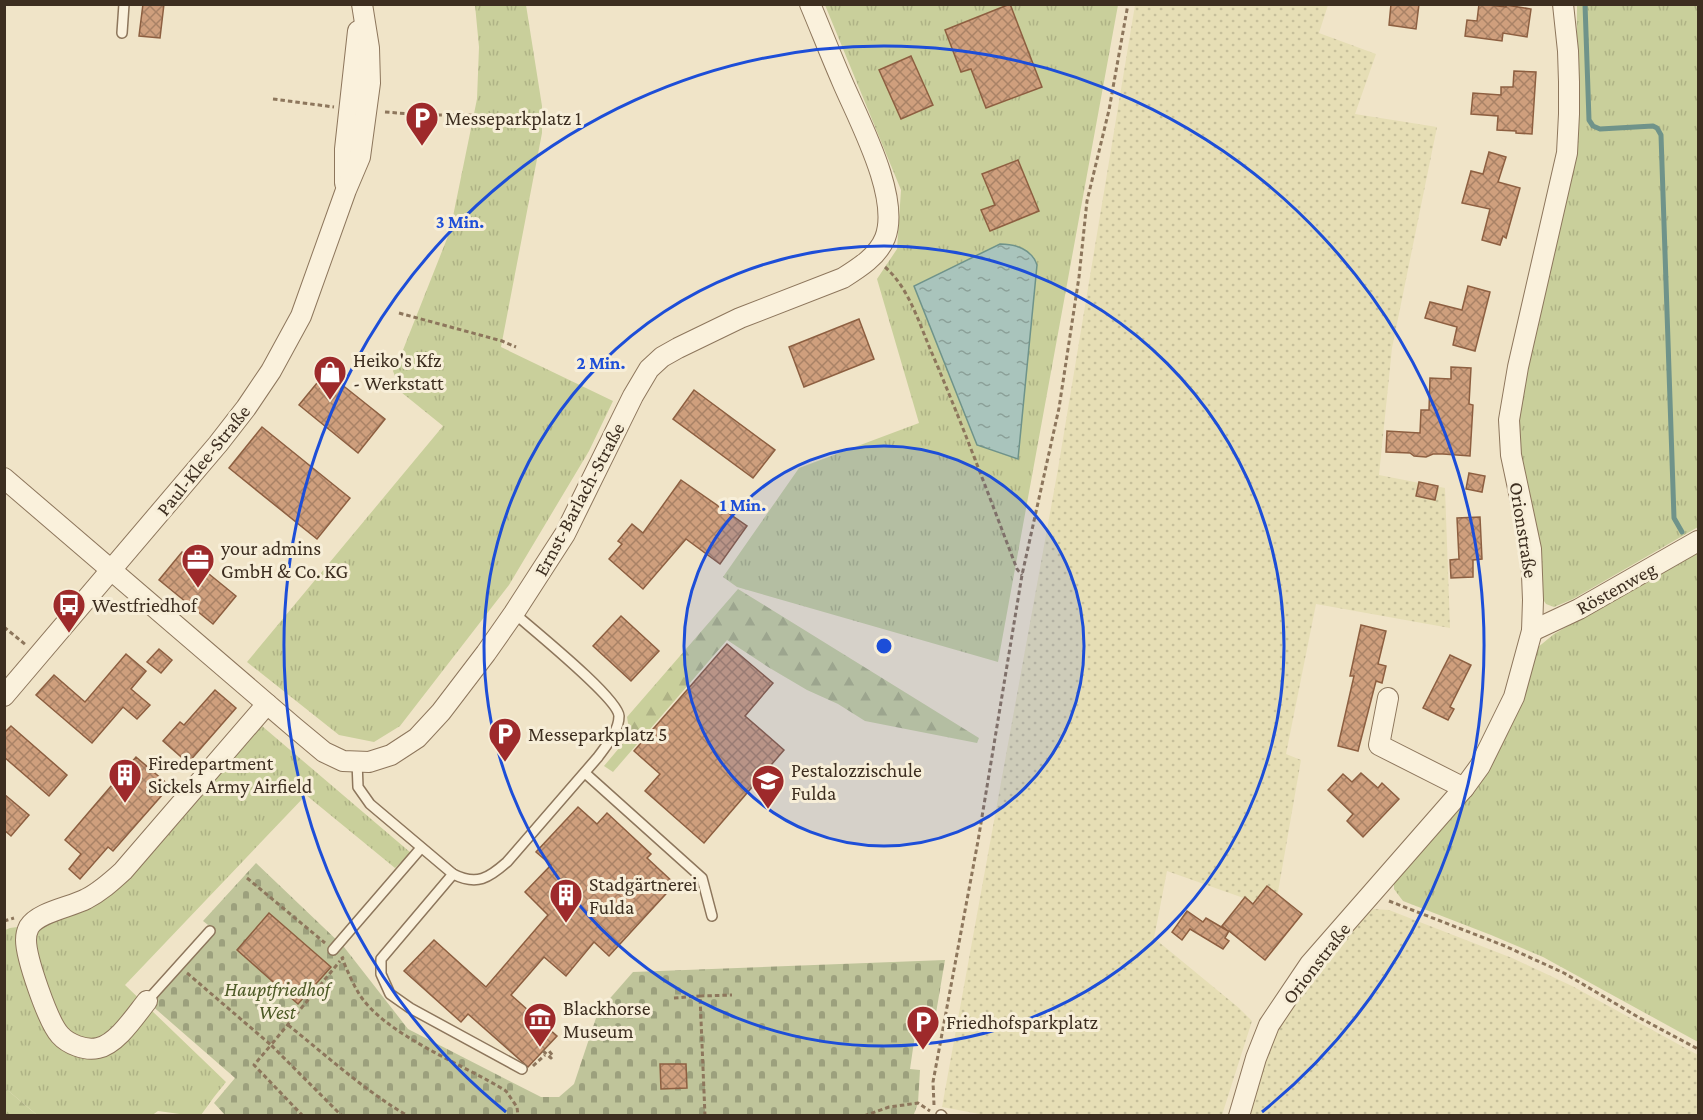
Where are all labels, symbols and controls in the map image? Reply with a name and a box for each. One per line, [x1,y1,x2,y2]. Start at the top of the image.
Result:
parking icon: Messeparkplatz 1 [404,100,440,147]
place label: Messeparkplatz 1 [445,107,582,130]
text: 3 Min. [436,212,484,232]
place label: Heiko's Kfz - Werkstatt [353,349,444,394]
text: 2 Min. [577,353,625,373]
shop icon: Heiko's Kfz - Werkstatt [312,354,348,401]
street label: Paul-Klee-Straße [152,400,254,520]
street label: Ernst-Barlach-Straße [529,419,629,579]
street label: Orionstraße [1506,480,1542,580]
text: 1 Min. [720,495,766,515]
place label: your admins GmbH & Co. KG [220,537,348,582]
office icon: your admins GmbH & Co. KG [180,542,216,589]
street label: Röstenweg [1572,557,1660,620]
bus stop icon: Westfriedhof [51,587,87,634]
place label: Westfriedhof [92,594,198,616]
centre of rings [874,636,894,656]
parking icon: Messeparkplatz 5 [487,716,523,763]
place label: Messeparkplatz 5 [528,723,667,746]
place label: Firedepartment Sickels Army Airfield [148,752,313,798]
building icon: Firedepartment Sickels Army Airfield [107,757,143,804]
place label: Pestalozzischule Fulda [791,759,922,804]
school or university icon: Pestalozzischule Fulda [750,763,786,810]
place label: Stadgärtnerei Fulda [589,873,697,918]
building icon: Stadgärtnerei Fulda [548,877,584,924]
street label: Orionstraße [1278,918,1355,1008]
park label: Hauptfriedhof West [224,978,333,1023]
place label: Blackhorse Museum [563,997,651,1042]
museum icon: Blackhorse Museum [522,1001,558,1048]
parking icon: Friedhofsparkplatz [905,1004,941,1051]
place label: Friedhofsparkplatz [946,1011,1098,1034]

